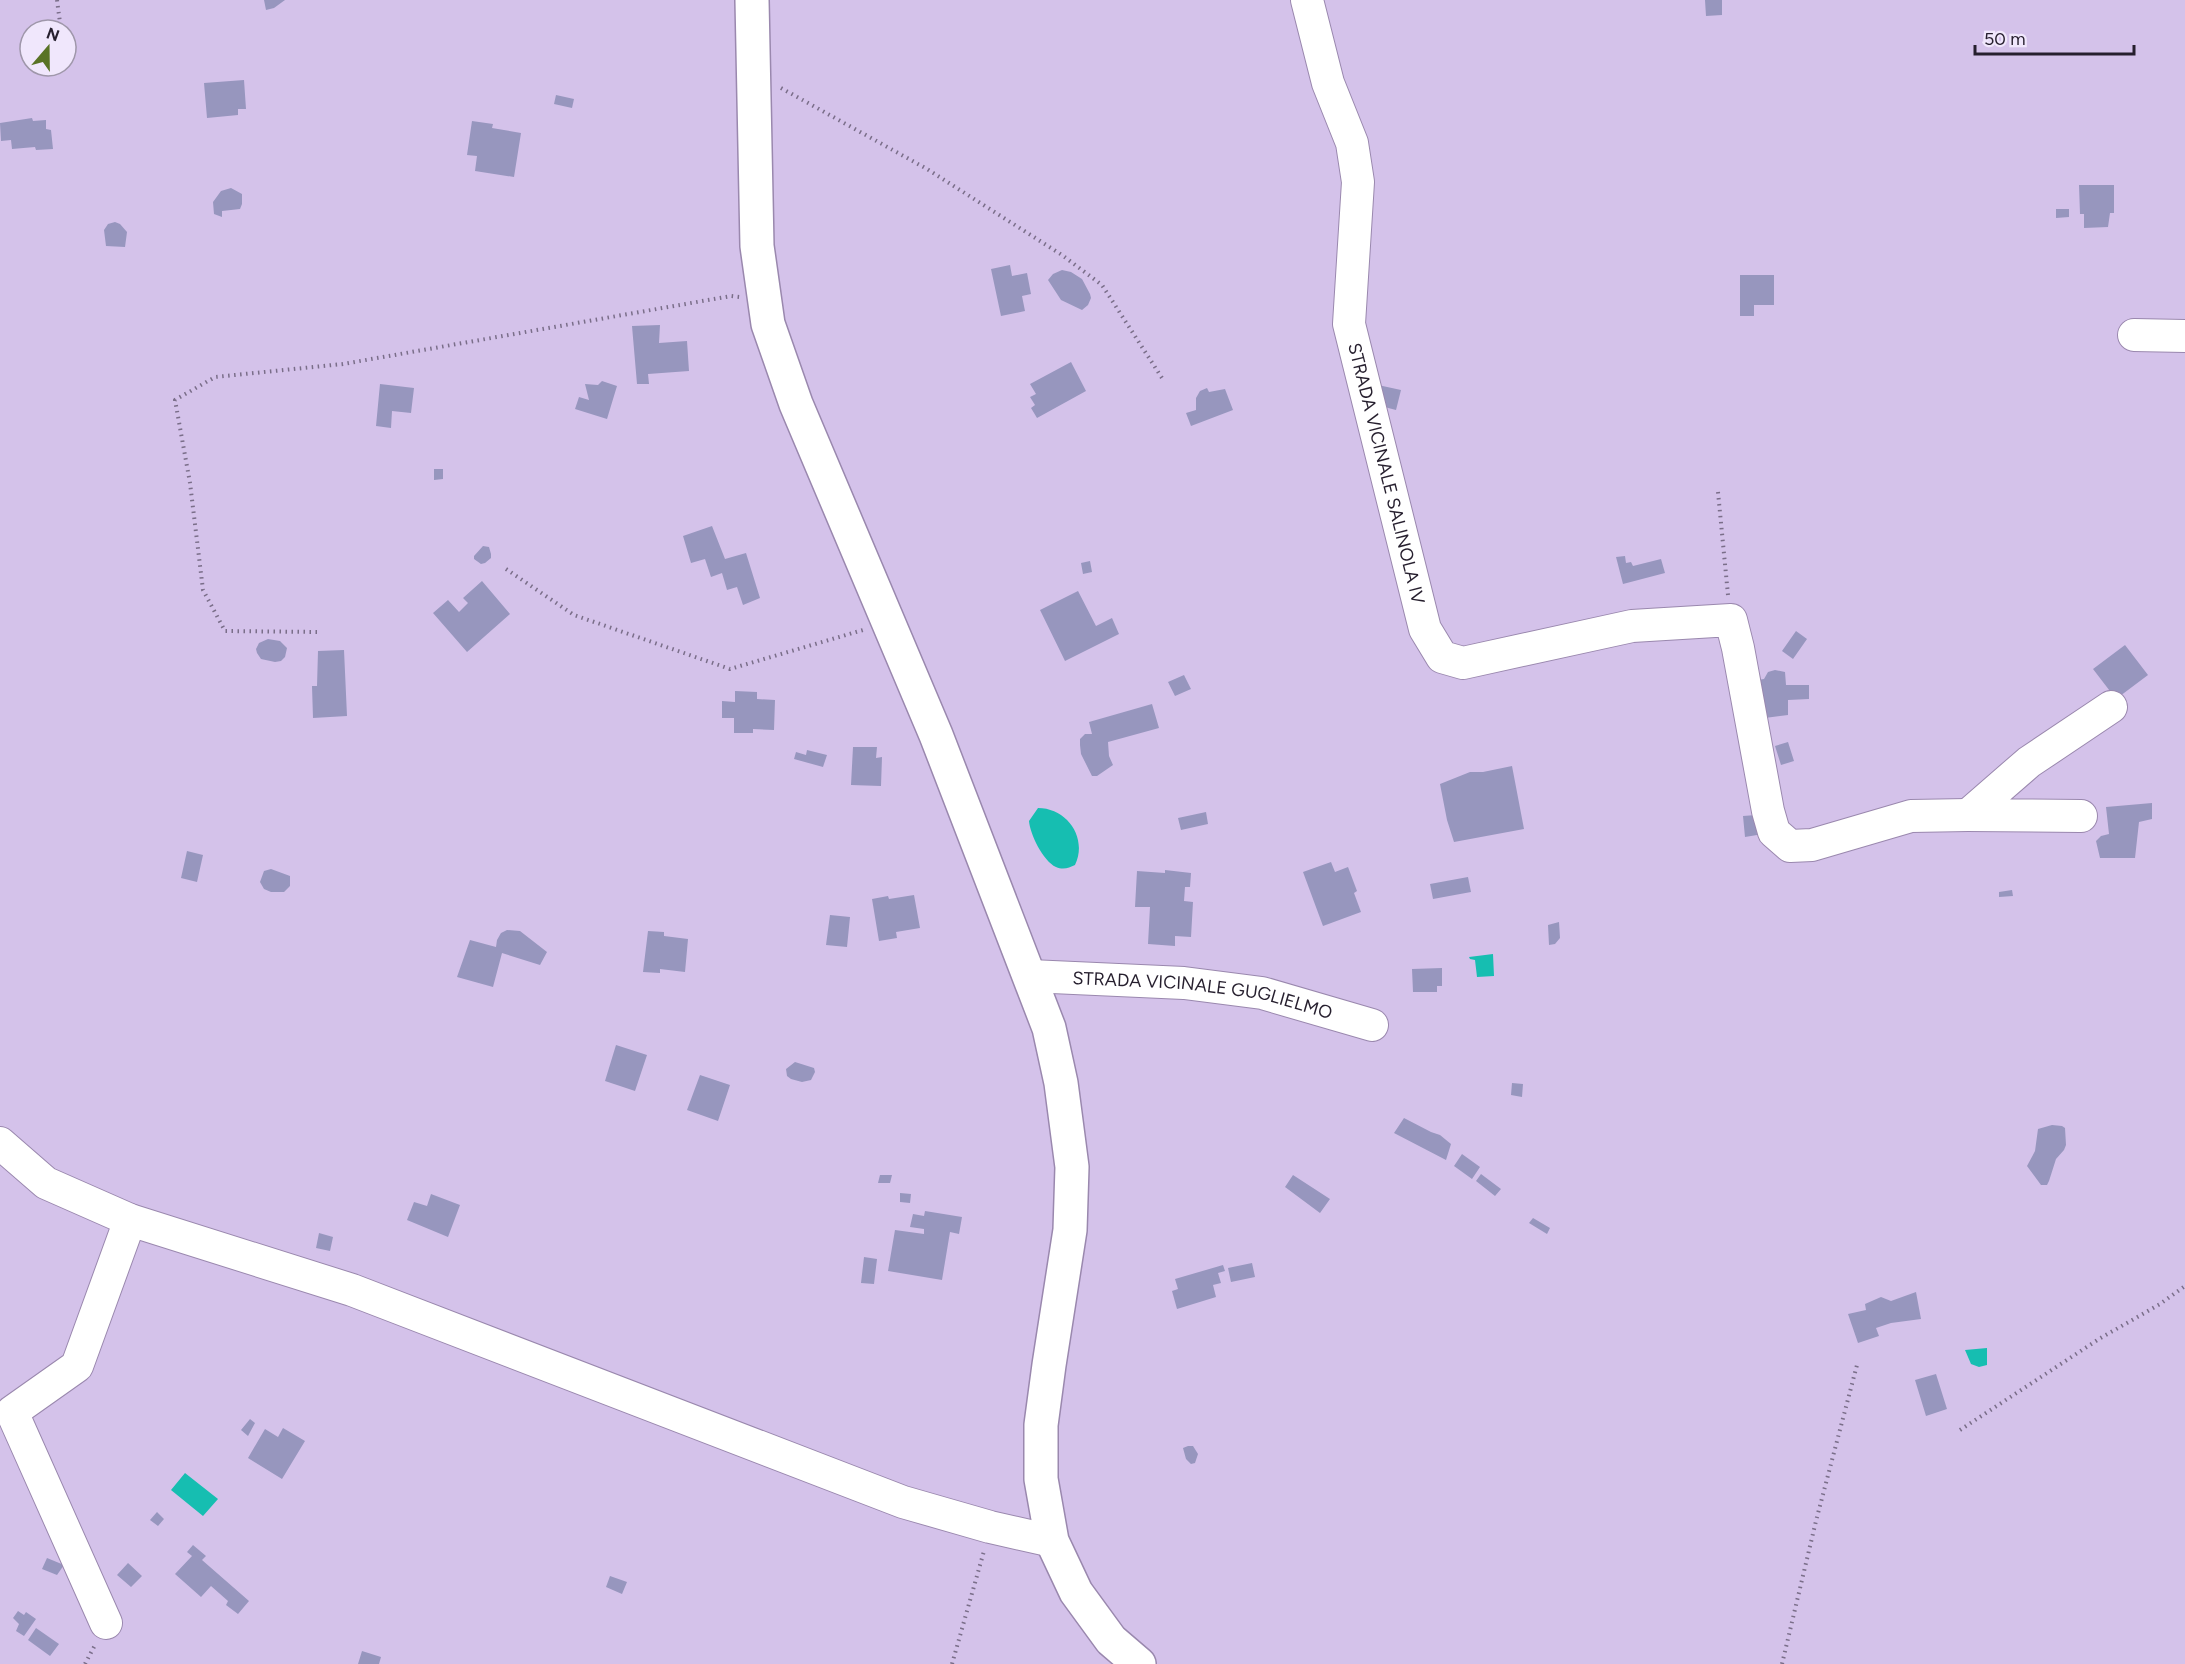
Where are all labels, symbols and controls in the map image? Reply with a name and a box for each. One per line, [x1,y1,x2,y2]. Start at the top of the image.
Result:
north arrow [18,18,78,78]
scale bar [1975,18,2134,56]
text: N [44,23,62,45]
text: 50 m [1984,28,2026,50]
street label: STRADA VICINALE SALINOLA IV [1343,341,1429,607]
street label: STRADA VICINALE GUGLIELMO [1072,967,1335,1024]

